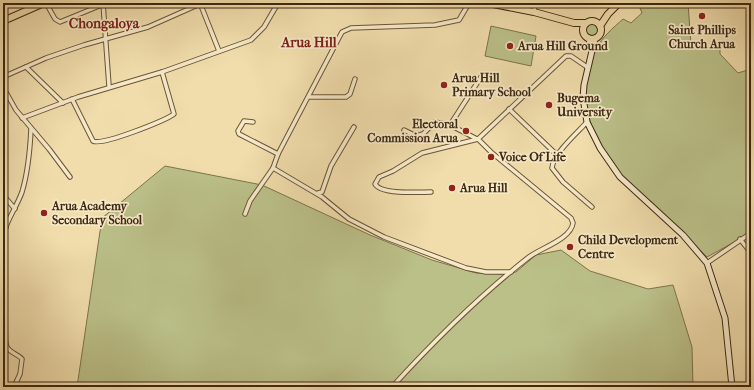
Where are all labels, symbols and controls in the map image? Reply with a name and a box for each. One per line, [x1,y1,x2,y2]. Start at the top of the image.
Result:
marker: Saint Phillips Church Arua [697,11,707,21]
district label: Chongaloya [69,15,140,32]
place label: Saint Phillips Church Arua [668,23,736,51]
district label: Arua Hill [280,34,337,51]
place label: Arua Hill Ground [517,39,608,53]
marker: Arua Hill Ground [505,41,515,51]
place label: Arua Hill Primary School [451,71,532,100]
marker: Arua Hill Primary School [439,80,449,90]
place label: Bugema University [556,91,613,120]
marker: Bugema University [544,100,554,110]
place label: Electoral Commission Arua [367,117,459,145]
marker: Electoral Commission Arua [461,126,471,136]
place label: Voice Of Life [498,150,566,164]
marker: Voice Of Life [486,152,496,162]
place label: Arua Hill [459,181,508,195]
marker: Arua Hill [447,183,457,193]
place label: Arua Academy Secondary School [51,199,143,228]
marker: Arua Academy Secondary School [39,208,49,218]
place label: Child Development Centre [578,233,679,261]
marker: Child Development Centre [565,242,575,252]

